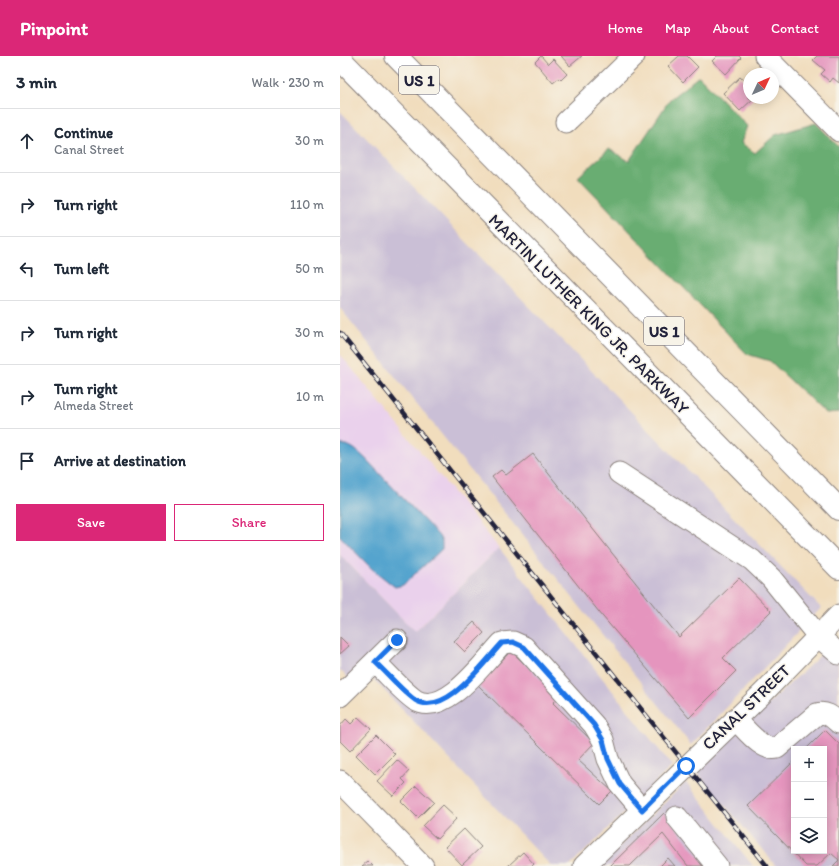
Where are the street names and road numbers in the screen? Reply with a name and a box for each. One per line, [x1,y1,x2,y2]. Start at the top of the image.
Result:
road number: US 1 [399,66,439,94]
street label: MARTIN LUTHER KING JR. PARKWAY [485,210,693,418]
road number: US 1 [644,317,684,345]
street label: CANAL STREET [698,660,794,754]

